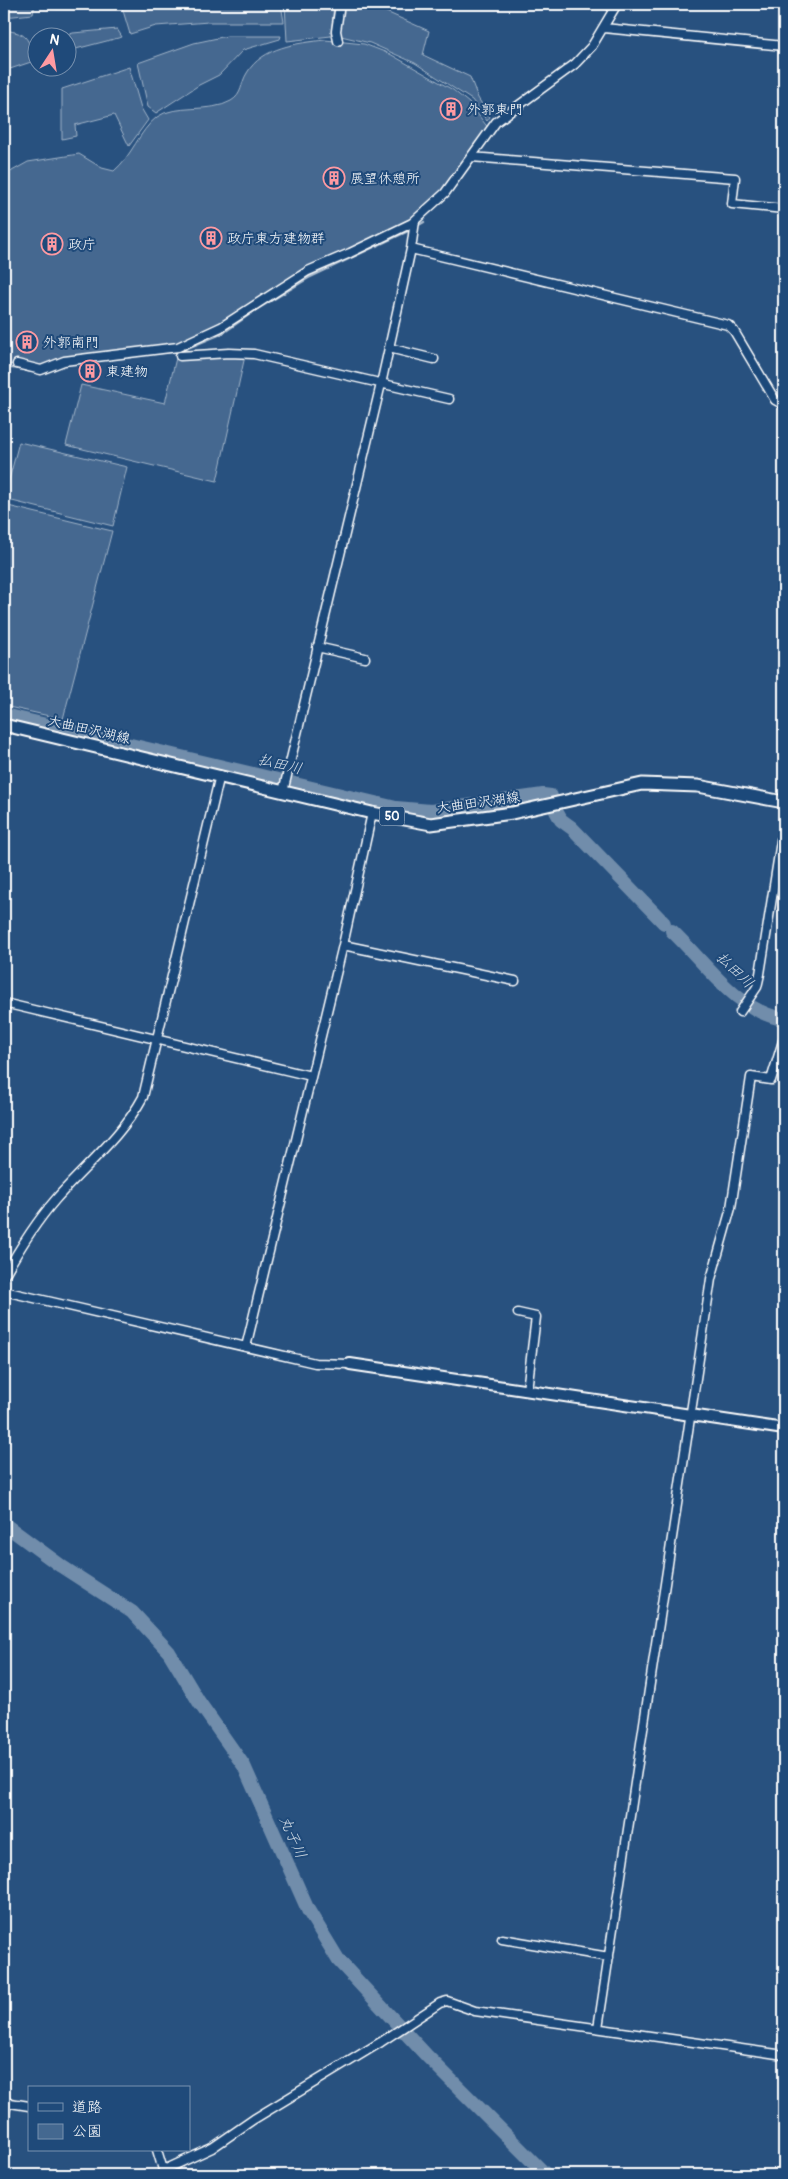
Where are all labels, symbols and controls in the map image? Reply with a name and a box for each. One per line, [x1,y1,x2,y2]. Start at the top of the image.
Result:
north arrow [28,28,78,78]
text: N [48,30,61,49]
building icon: 外郭東門 [439,97,463,121]
place label: 外郭東門 [467,101,523,118]
building icon: 展望休憩所 [322,166,346,190]
place label: 展望休憩所 [350,170,420,187]
building icon: 政庁東方建物群 [199,226,223,250]
place label: 政庁東方建物群 [227,230,325,247]
building icon: 政庁 [40,232,64,256]
place label: 政庁 [68,236,96,253]
building icon: 外郭南門 [15,330,39,354]
place label: 外郭南門 [43,334,99,351]
building icon: 東建物 [78,359,102,383]
place label: 東建物 [106,363,148,380]
street label: 大曲田沢湖線 [46,712,132,747]
water label: 払田川 [256,750,304,779]
street label: 大曲田沢湖線 [435,788,521,817]
road number: 50 [380,806,404,826]
water label: 払田川 [712,948,758,993]
water label: 丸子川 [275,1813,310,1862]
legend [28,2086,190,2152]
text: 道路 [72,2098,102,2117]
text: 公園 [72,2122,102,2141]

